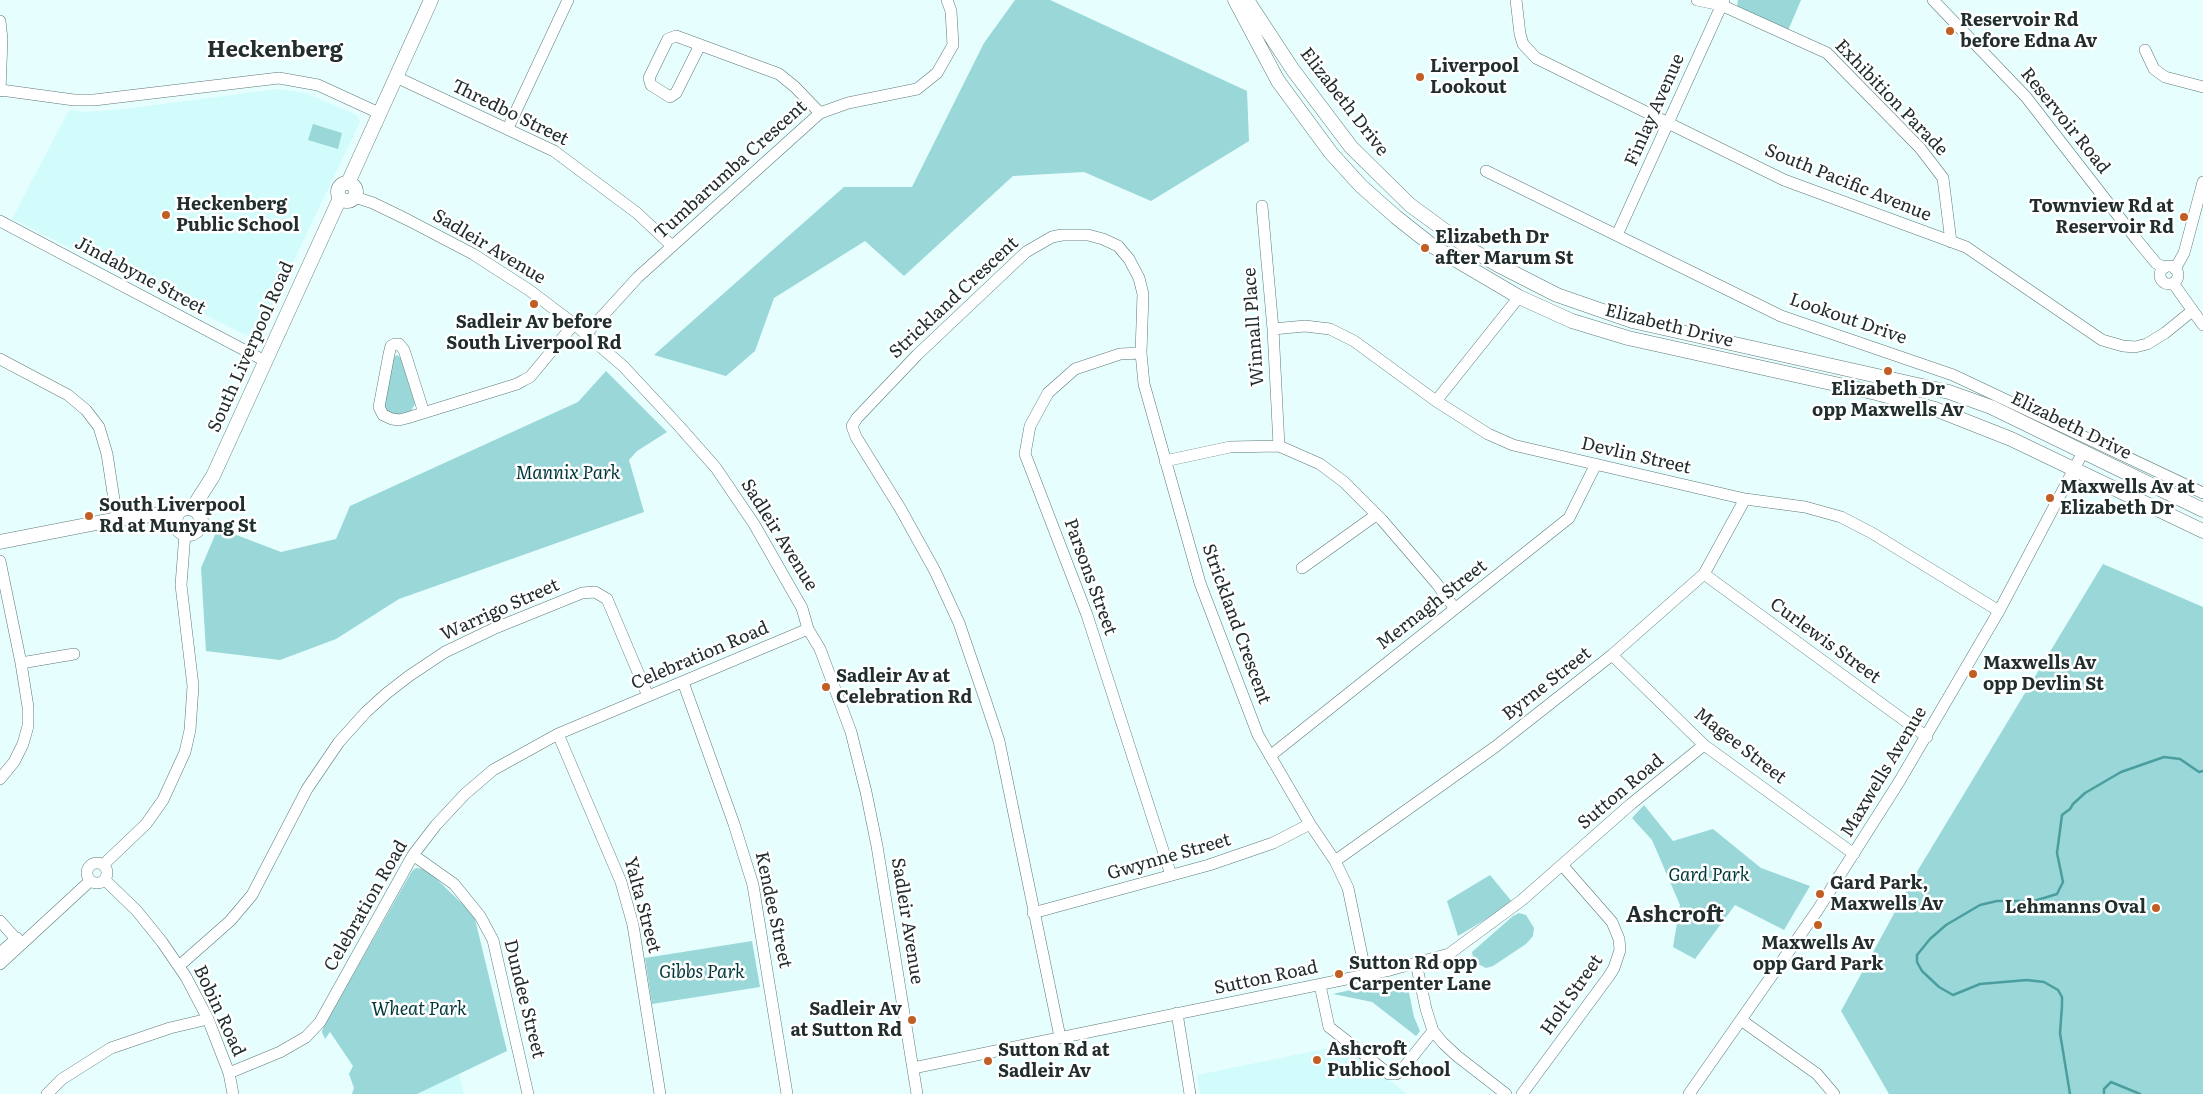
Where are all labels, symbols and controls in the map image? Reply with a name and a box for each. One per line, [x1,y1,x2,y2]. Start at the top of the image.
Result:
place label: Reservoir Rd before Edna Av [1960,10,2097,52]
marker: Reservoir Rd before Edna Av [1944,25,1956,37]
street label: Exhibition Parade [1830,35,1952,161]
district label: Heckenberg [207,38,343,64]
street label: Elizabeth Drive [1295,44,1393,160]
street label: Finlay Avenue [1621,50,1689,170]
place label: Liverpool Lookout [1430,56,1519,98]
street label: Reservoir Road [2016,64,2114,178]
marker: Liverpool Lookout [1414,71,1426,83]
street label: Thredbo Street [448,75,572,151]
street label: Tumbarumba Crescent [650,96,812,244]
street label: South Pacific Avenue [1762,140,1934,226]
place label: Heckenberg Public School [176,194,300,236]
place label: Townview Rd at Reservoir Rd [2029,196,2174,238]
street label: Sadleir Avenue [429,205,549,289]
marker: Heckenberg Public School [160,209,172,221]
marker: Townview Rd at Reservoir Rd [2178,211,2190,223]
place label: Elizabeth Dr after Marum St [1435,227,1574,270]
street label: Jindabyne Street [71,232,209,320]
street label: Strickland Crescent [885,233,1023,363]
marker: Elizabeth Dr after Marum St [1419,242,1431,254]
street label: South Liverpool Road [204,258,298,436]
street label: Winnall Place [1239,267,1269,387]
street label: Lookout Drive [1787,289,1909,349]
marker: Sadleir Av before South Liverpool Rd [528,298,540,310]
street label: Elizabeth Drive [1603,300,1735,352]
place label: Sadleir Av before South Liverpool Rd [446,312,622,354]
marker: Elizabeth Dr opp Maxwells Av [1882,365,1894,377]
place label: Elizabeth Dr opp Maxwells Av [1812,379,1964,422]
street label: Elizabeth Drive [2007,387,2135,465]
street label: Devlin Street [1579,433,1693,479]
park label: Mannix Park [516,463,620,485]
street label: Sadleir Avenue [736,475,822,595]
place label: Maxwells Av at Elizabeth Dr [2060,477,2195,520]
marker: Maxwells Av at Elizabeth Dr [2044,492,2056,504]
place label: South Liverpool Rd at Munyang St [99,495,257,538]
marker: South Liverpool Rd at Munyang St [83,510,95,522]
street label: Parsons Street [1059,516,1121,638]
street label: Strickland Crescent [1197,541,1275,707]
street label: Mernagh Street [1373,555,1491,655]
street label: Warrigo Street [437,574,563,646]
street label: Curlewis Street [1765,594,1885,688]
street label: Celebration Road [628,617,772,695]
street label: Byrne Street [1498,643,1596,725]
place label: Maxwells Av opp Devlin St [1983,653,2104,696]
place label: Sadleir Av at Celebration Rd [836,666,972,709]
marker: Maxwells Av opp Devlin St [1967,668,1979,680]
marker: Sadleir Av at Celebration Rd [820,681,832,693]
street label: Magee Street [1690,703,1790,789]
street label: Maxwells Avenue [1836,703,1932,841]
street label: Sutton Road [1574,750,1668,834]
street label: Gwynne Street [1105,829,1233,885]
street label: Celebration Road [320,837,412,975]
street label: Kendee Street [750,850,796,970]
street label: Yalta Street [619,855,665,955]
street label: Sadleir Avenue [886,856,928,986]
park label: Gard Park [1668,865,1750,887]
place label: Gard Park, Maxwells Av [1830,873,1944,916]
marker: Gard Park, Maxwells Av [1814,888,1826,900]
place label: Lehmanns Oval [2005,897,2146,919]
marker: Lehmanns Oval [2150,902,2162,914]
district label: Ashcroft [1626,903,1724,929]
marker: Maxwells Av opp Gard Park [1812,919,1824,931]
place label: Maxwells Av opp Gard Park [1753,933,1883,976]
street label: Dundee Street [499,937,549,1061]
street label: Holt Street [1536,951,1608,1039]
place label: Sutton Rd opp Carpenter Lane [1349,953,1491,996]
street label: Sutton Road [1212,956,1320,1000]
street label: Bobin Road [189,962,249,1060]
park label: Gibbs Park [659,962,745,984]
marker: Sutton Rd opp Carpenter Lane [1333,968,1345,980]
park label: Wheat Park [371,999,467,1021]
place label: Sadleir Av at Sutton Rd [790,999,902,1042]
marker: Sadleir Av at Sutton Rd [906,1014,918,1026]
place label: Ashcroft Public School [1327,1039,1451,1082]
place label: Sutton Rd at Sadleir Av [998,1040,1110,1082]
marker: Ashcroft Public School [1311,1054,1323,1066]
marker: Sutton Rd at Sadleir Av [982,1055,994,1067]

